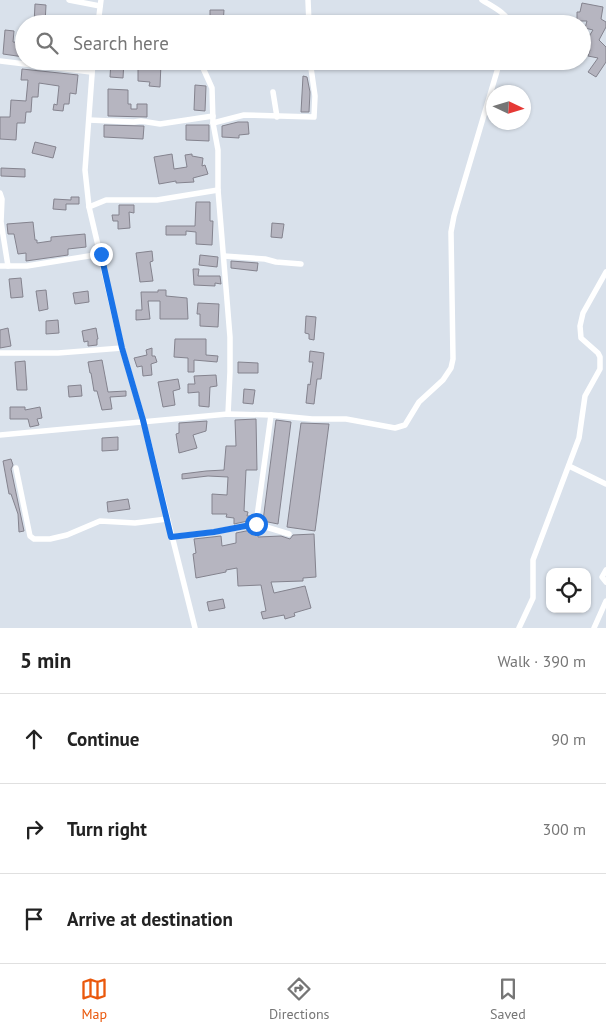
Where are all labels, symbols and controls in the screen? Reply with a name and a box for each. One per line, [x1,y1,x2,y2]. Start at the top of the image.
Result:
search box [15,15,591,70]
icon: search [33,29,61,57]
text: Search here [73,31,169,55]
north arrow [486,85,531,130]
route end [90,243,113,266]
route start [245,513,268,536]
map controls [546,568,591,613]
button: locate [546,568,591,613]
text: 5 min [20,647,71,674]
text: Walk · 390 m [497,651,586,671]
icon: ahead [20,725,48,753]
text: Continue [67,727,139,751]
text: 90 m [551,729,586,749]
icon: right [20,815,48,843]
text: Turn right [67,817,147,841]
text: 300 m [543,819,586,839]
icon: arrive [20,905,48,933]
text: Arrive at destination [67,907,233,931]
tab: Map [80,975,108,1023]
tab: Directions [269,975,329,1023]
tab: Saved [490,975,526,1023]

